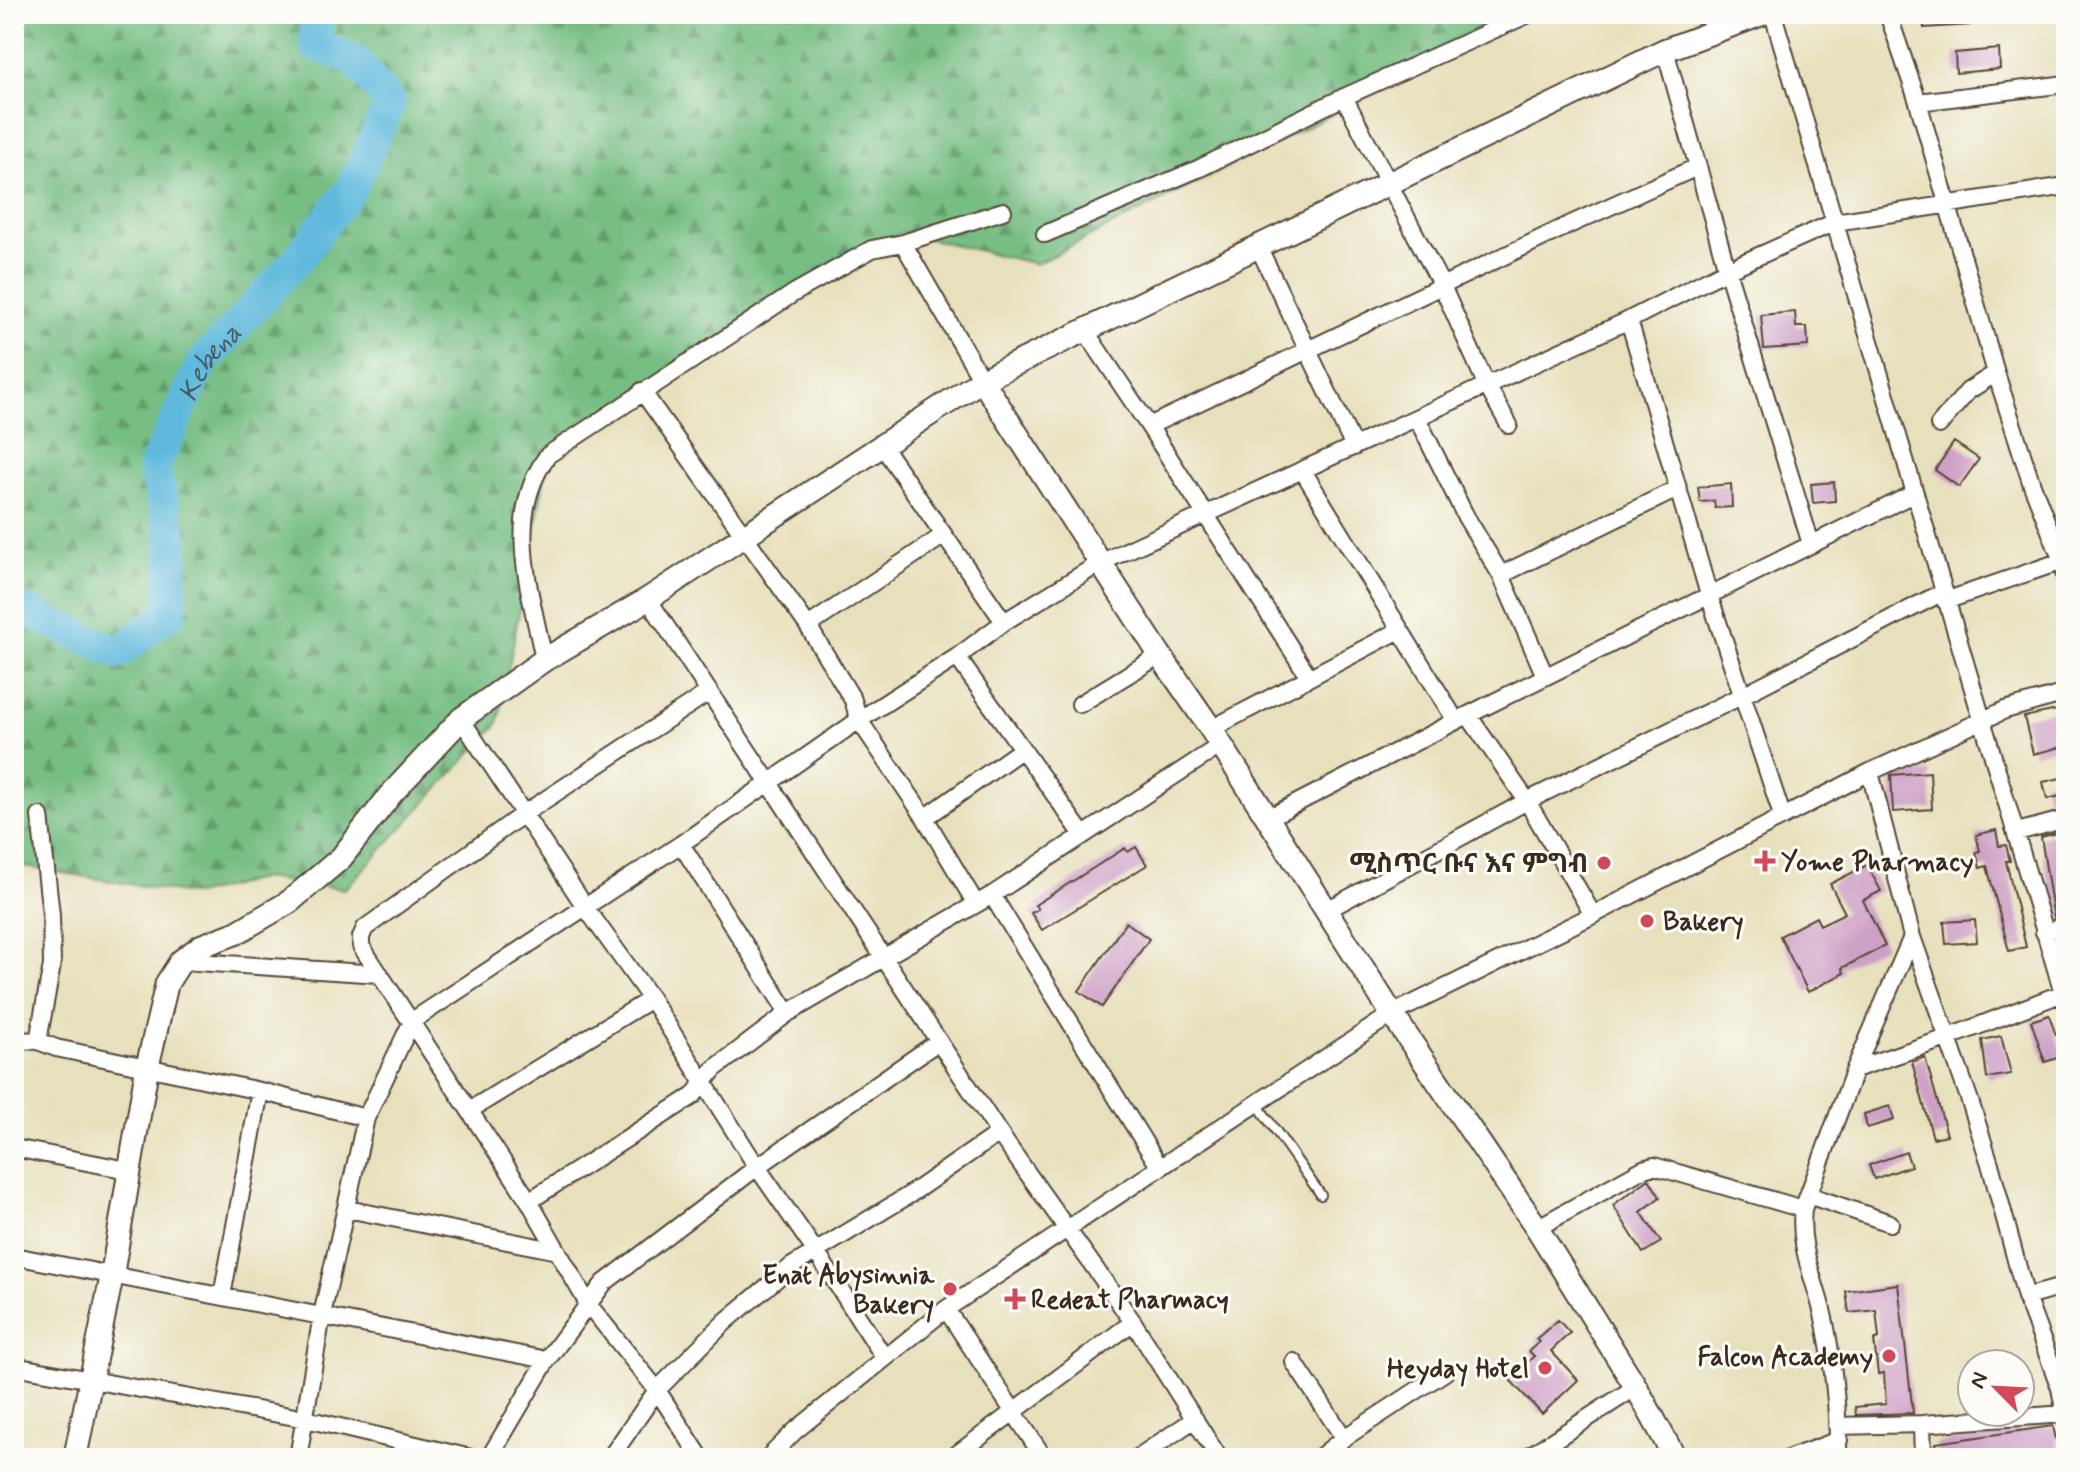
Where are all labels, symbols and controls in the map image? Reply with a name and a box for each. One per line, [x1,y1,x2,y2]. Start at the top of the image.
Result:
water label: Kebena [171,316,251,408]
place label: Yome Pharmacy [1781,846,1973,880]
place label: ሚስጥር ቡና እና ምግብ [1349,848,1588,882]
marker: Yome Pharmacy [1756,852,1774,870]
marker: ሚስጥር ቡና እና ምግብ [1595,854,1613,872]
place label: Bakery [1663,906,1744,940]
marker: Bakery [1638,912,1656,930]
place label: Enat Abysinnia Bakery [762,1259,935,1323]
marker: Enat Abysinnia Bakery [941,1280,959,1298]
place label: Redeat Pharmacy [1031,1284,1229,1318]
marker: Redeat Pharmacy [1006,1290,1024,1308]
place label: Falcon Academy [1698,1341,1873,1375]
marker: Falcon Academy [1880,1347,1898,1365]
north arrow [1956,1348,2036,1428]
place label: Heyday Hotel [1387,1353,1529,1387]
marker: Heyday Hotel [1536,1359,1554,1377]
text: N [1964,1368,1995,1393]

